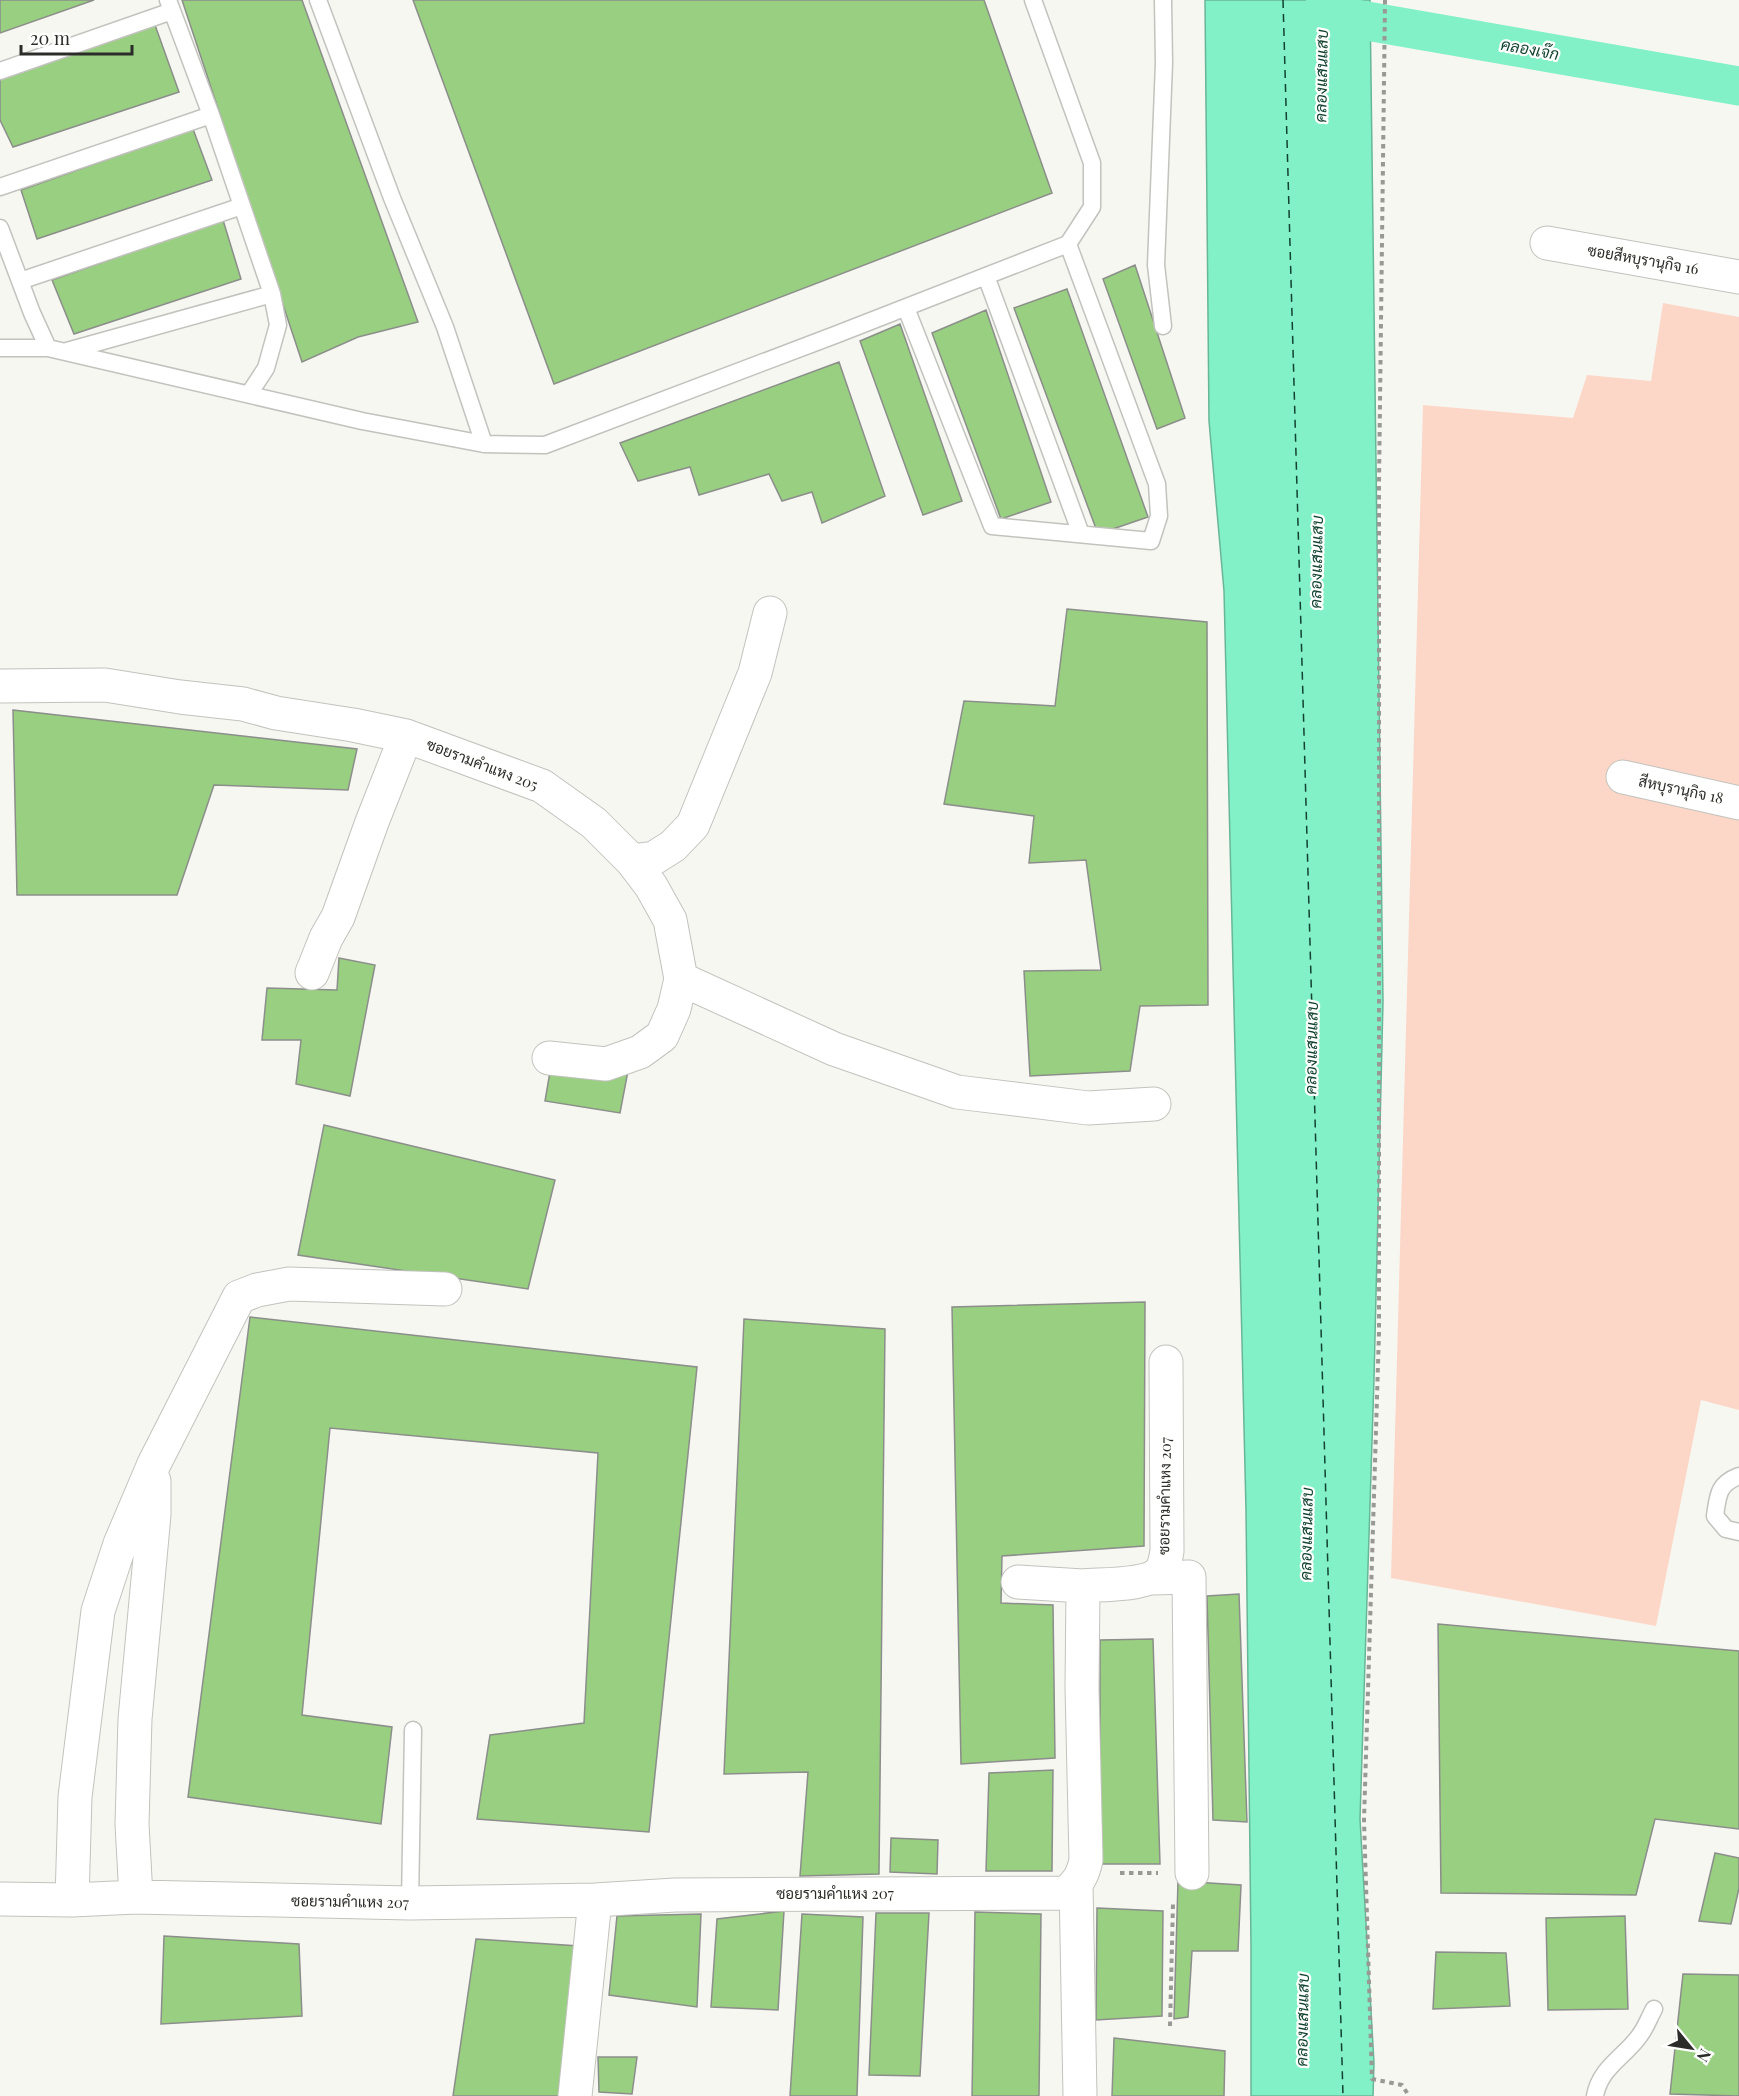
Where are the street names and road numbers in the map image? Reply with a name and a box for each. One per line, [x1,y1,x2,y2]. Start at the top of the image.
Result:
street label: ซอยสีหบุรานุกิจ 16 [1586,239,1701,281]
street label: ซอยรามคำแหง 205 [424,734,541,795]
street label: สีหบุรานุกิจ 18 [1637,770,1726,810]
street label: ซอยรามคำแหง 207 [1153,1437,1175,1555]
street label: ซอยรามคำแหง 207 [776,1883,894,1903]
street label: ซอยรามคำแหง 207 [291,1890,409,1912]

